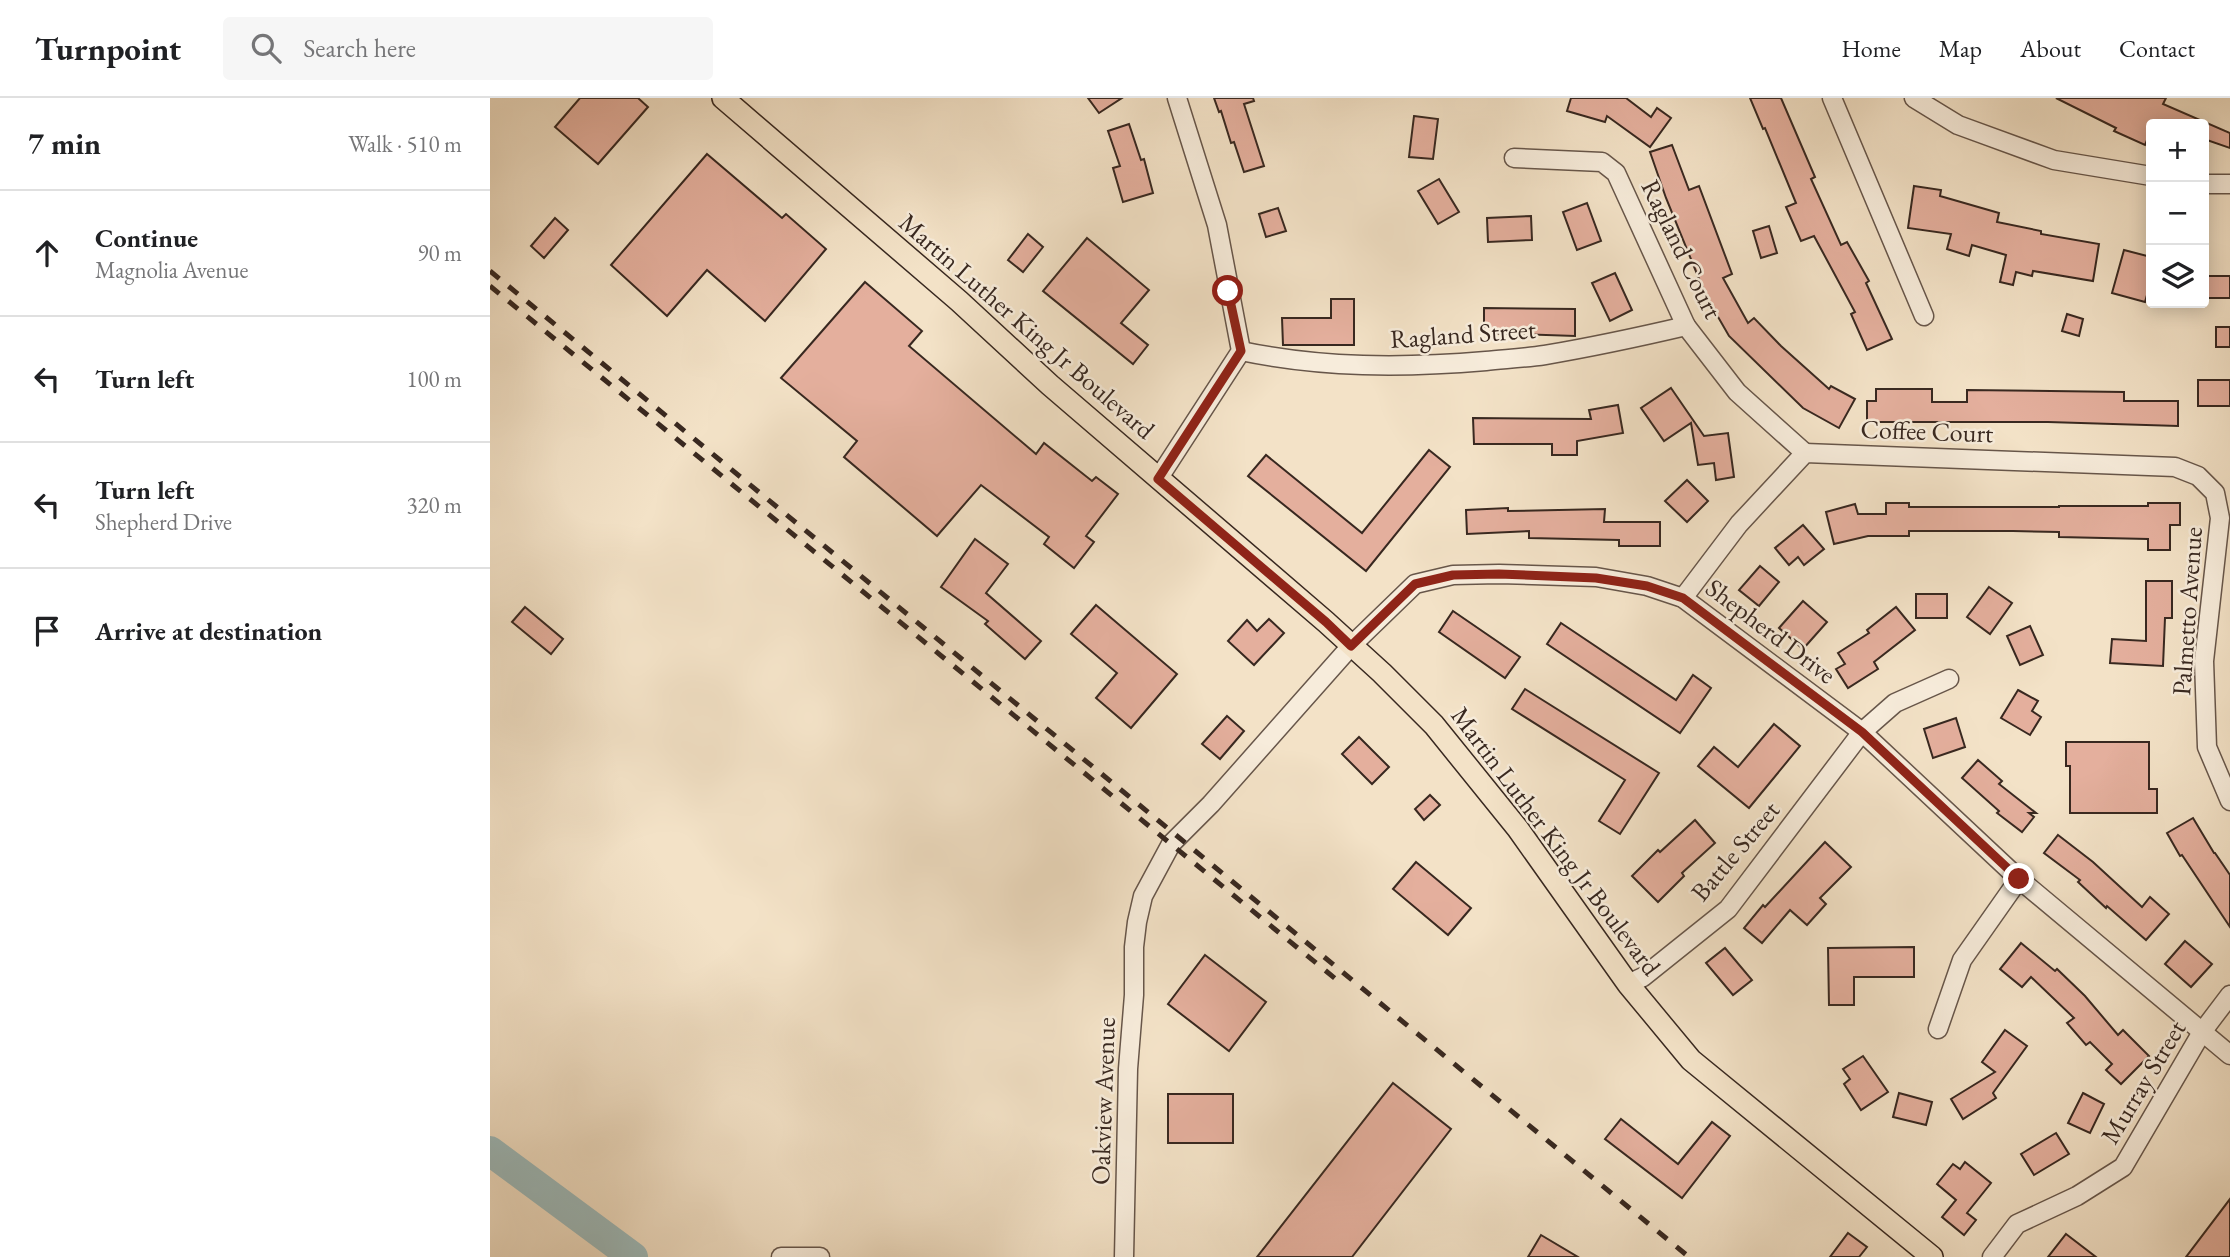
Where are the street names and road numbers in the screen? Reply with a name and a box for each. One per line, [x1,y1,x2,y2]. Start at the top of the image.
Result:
street label: Ragland Court [1634,174,1730,324]
street label: Martin Luther King Jr Boulevard [892,205,1163,447]
street label: Ragland Street [1389,312,1537,356]
street label: Coffee Court [1860,412,1994,450]
street label: Palmetto Avenue [2164,525,2210,697]
street label: Shepherd Drive [1699,571,1843,691]
street label: Martin Luther King Jr Boulevard [1444,700,1669,983]
street label: Battle Street [1683,794,1787,908]
street label: Murray Street [2093,1014,2193,1150]
street label: Oakview Avenue [1083,1016,1123,1186]

